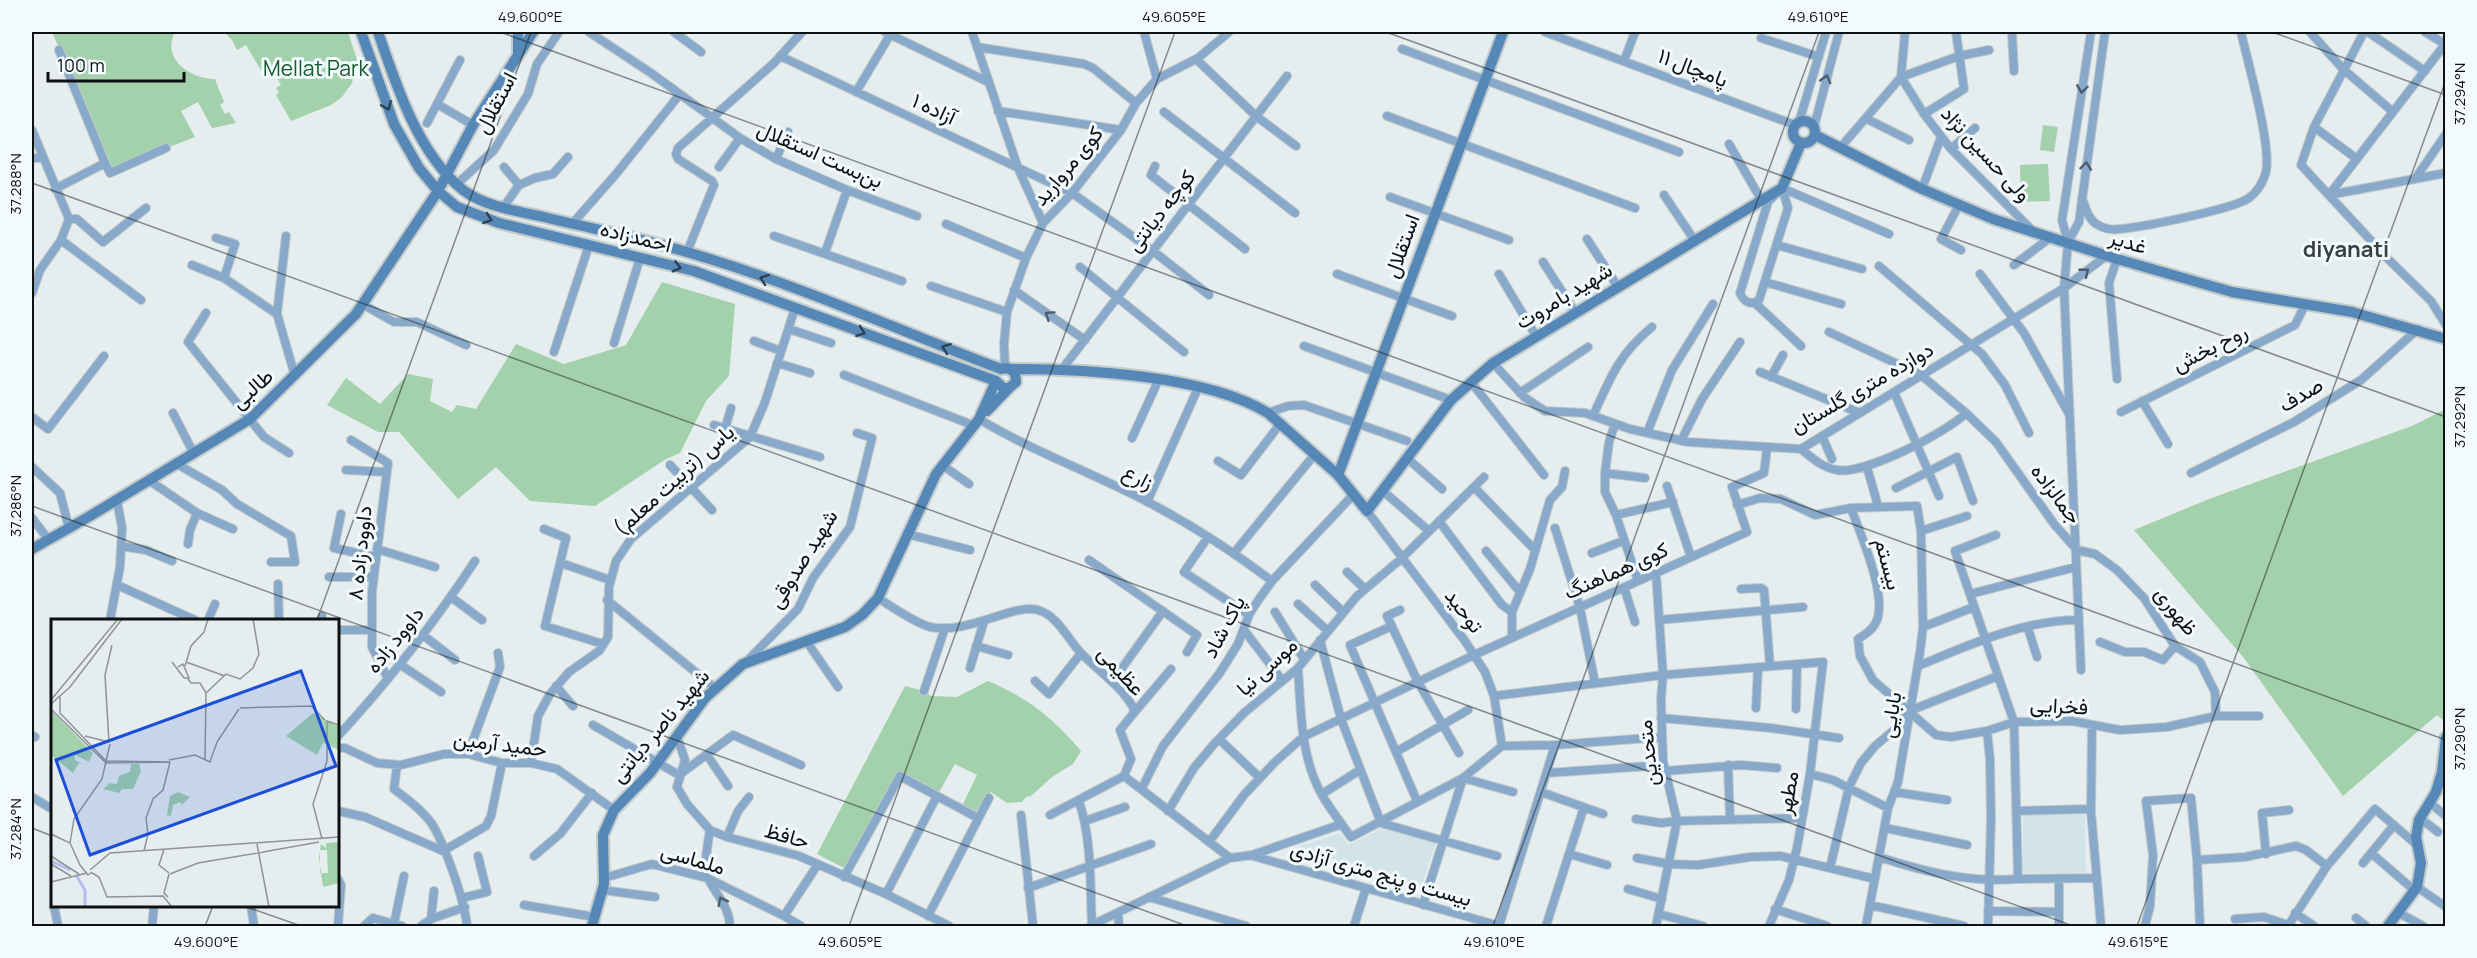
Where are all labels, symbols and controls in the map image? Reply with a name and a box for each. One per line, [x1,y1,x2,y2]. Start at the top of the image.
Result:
text: 49.600°E [498,6,562,27]
text: 49.605°E [1142,6,1206,27]
text: 49.610°E [1788,6,1848,27]
street label: پامچال ۱۱ [1654,41,1732,94]
scale bar [48,45,184,83]
text: 100 m [57,53,105,77]
park label: Mellat Park [263,54,370,82]
text: 37.294°N [2449,63,2470,125]
street label: استقلال [467,67,523,138]
one-way arrow [1819,74,1832,84]
one-way arrow [2076,85,2088,94]
street label: آزاده ۱ [908,86,963,131]
one-way arrow [380,100,392,111]
street label: ولی حسین نژاد [1935,100,2038,207]
street label: بن‌بست استقلال [753,114,888,194]
street label: کوی مروارید [1026,120,1109,211]
text: 37.288°N [5,153,26,215]
one-way arrow [2079,162,2092,171]
street label: کوچه دیانتی [1119,164,1202,258]
street label: استقلال [1377,210,1426,281]
one-way arrow [482,212,493,225]
street label: احمدزاده [598,214,675,258]
street label: غدیر [2105,222,2150,260]
district label: diyanati [2303,234,2389,264]
street label: شهید بامروت [1510,255,1617,335]
one-way arrow [672,260,682,273]
one-way arrow [2078,268,2089,279]
one-way arrow [759,273,770,286]
one-way arrow [1045,311,1056,322]
street label: روح بخش [2167,316,2252,379]
one-way arrow [855,324,866,337]
street label: دوازده متری گلستان [1785,335,1938,440]
one-way arrow [941,343,952,355]
street label: طالبی [224,362,279,415]
street label: صدف [2273,370,2328,418]
text: 37.292°N [2449,386,2470,448]
street label: یاس (تربیت معلم) [607,417,740,542]
street label: زارع [1118,457,1159,496]
street label: جمالزاده [2025,457,2089,529]
text: 37.286°N [5,475,26,537]
street label: داوود زاده ۸ [340,504,378,602]
street label: شهید صدوقی [761,504,844,613]
street label: کوی هماهنگ [1559,535,1672,606]
street label: بیستم [1868,535,1909,593]
street label: ظهوری [2149,580,2205,641]
street label: توحید [1439,583,1491,638]
street label: پاک شاد [1195,590,1252,663]
street label: داوود زاده [359,600,430,679]
inset map [51,619,339,907]
street label: موسی نیا [1230,631,1303,702]
street label: عظیمی [1092,639,1152,702]
street label: شهید ناصر دیانتی [603,663,715,788]
street label: فخرایی [2029,689,2089,721]
street label: بابایی [1873,690,1907,740]
text: 37.290°N [2449,708,2470,770]
street label: متحدین [1630,719,1664,788]
street label: حمید آرمین [452,723,549,763]
street label: مطهر [1769,769,1805,818]
text: 37.284°N [5,798,26,860]
street label: حافظ [762,815,813,855]
street label: بیست و پنج متری آزادی [1287,834,1475,913]
street label: ملماسی [658,836,729,881]
one-way arrow [718,896,729,907]
text: 49.600°E [174,931,238,952]
text: 49.605°E [818,931,882,952]
text: 49.610°E [1464,931,1524,952]
text: 49.615°E [2108,931,2168,952]

